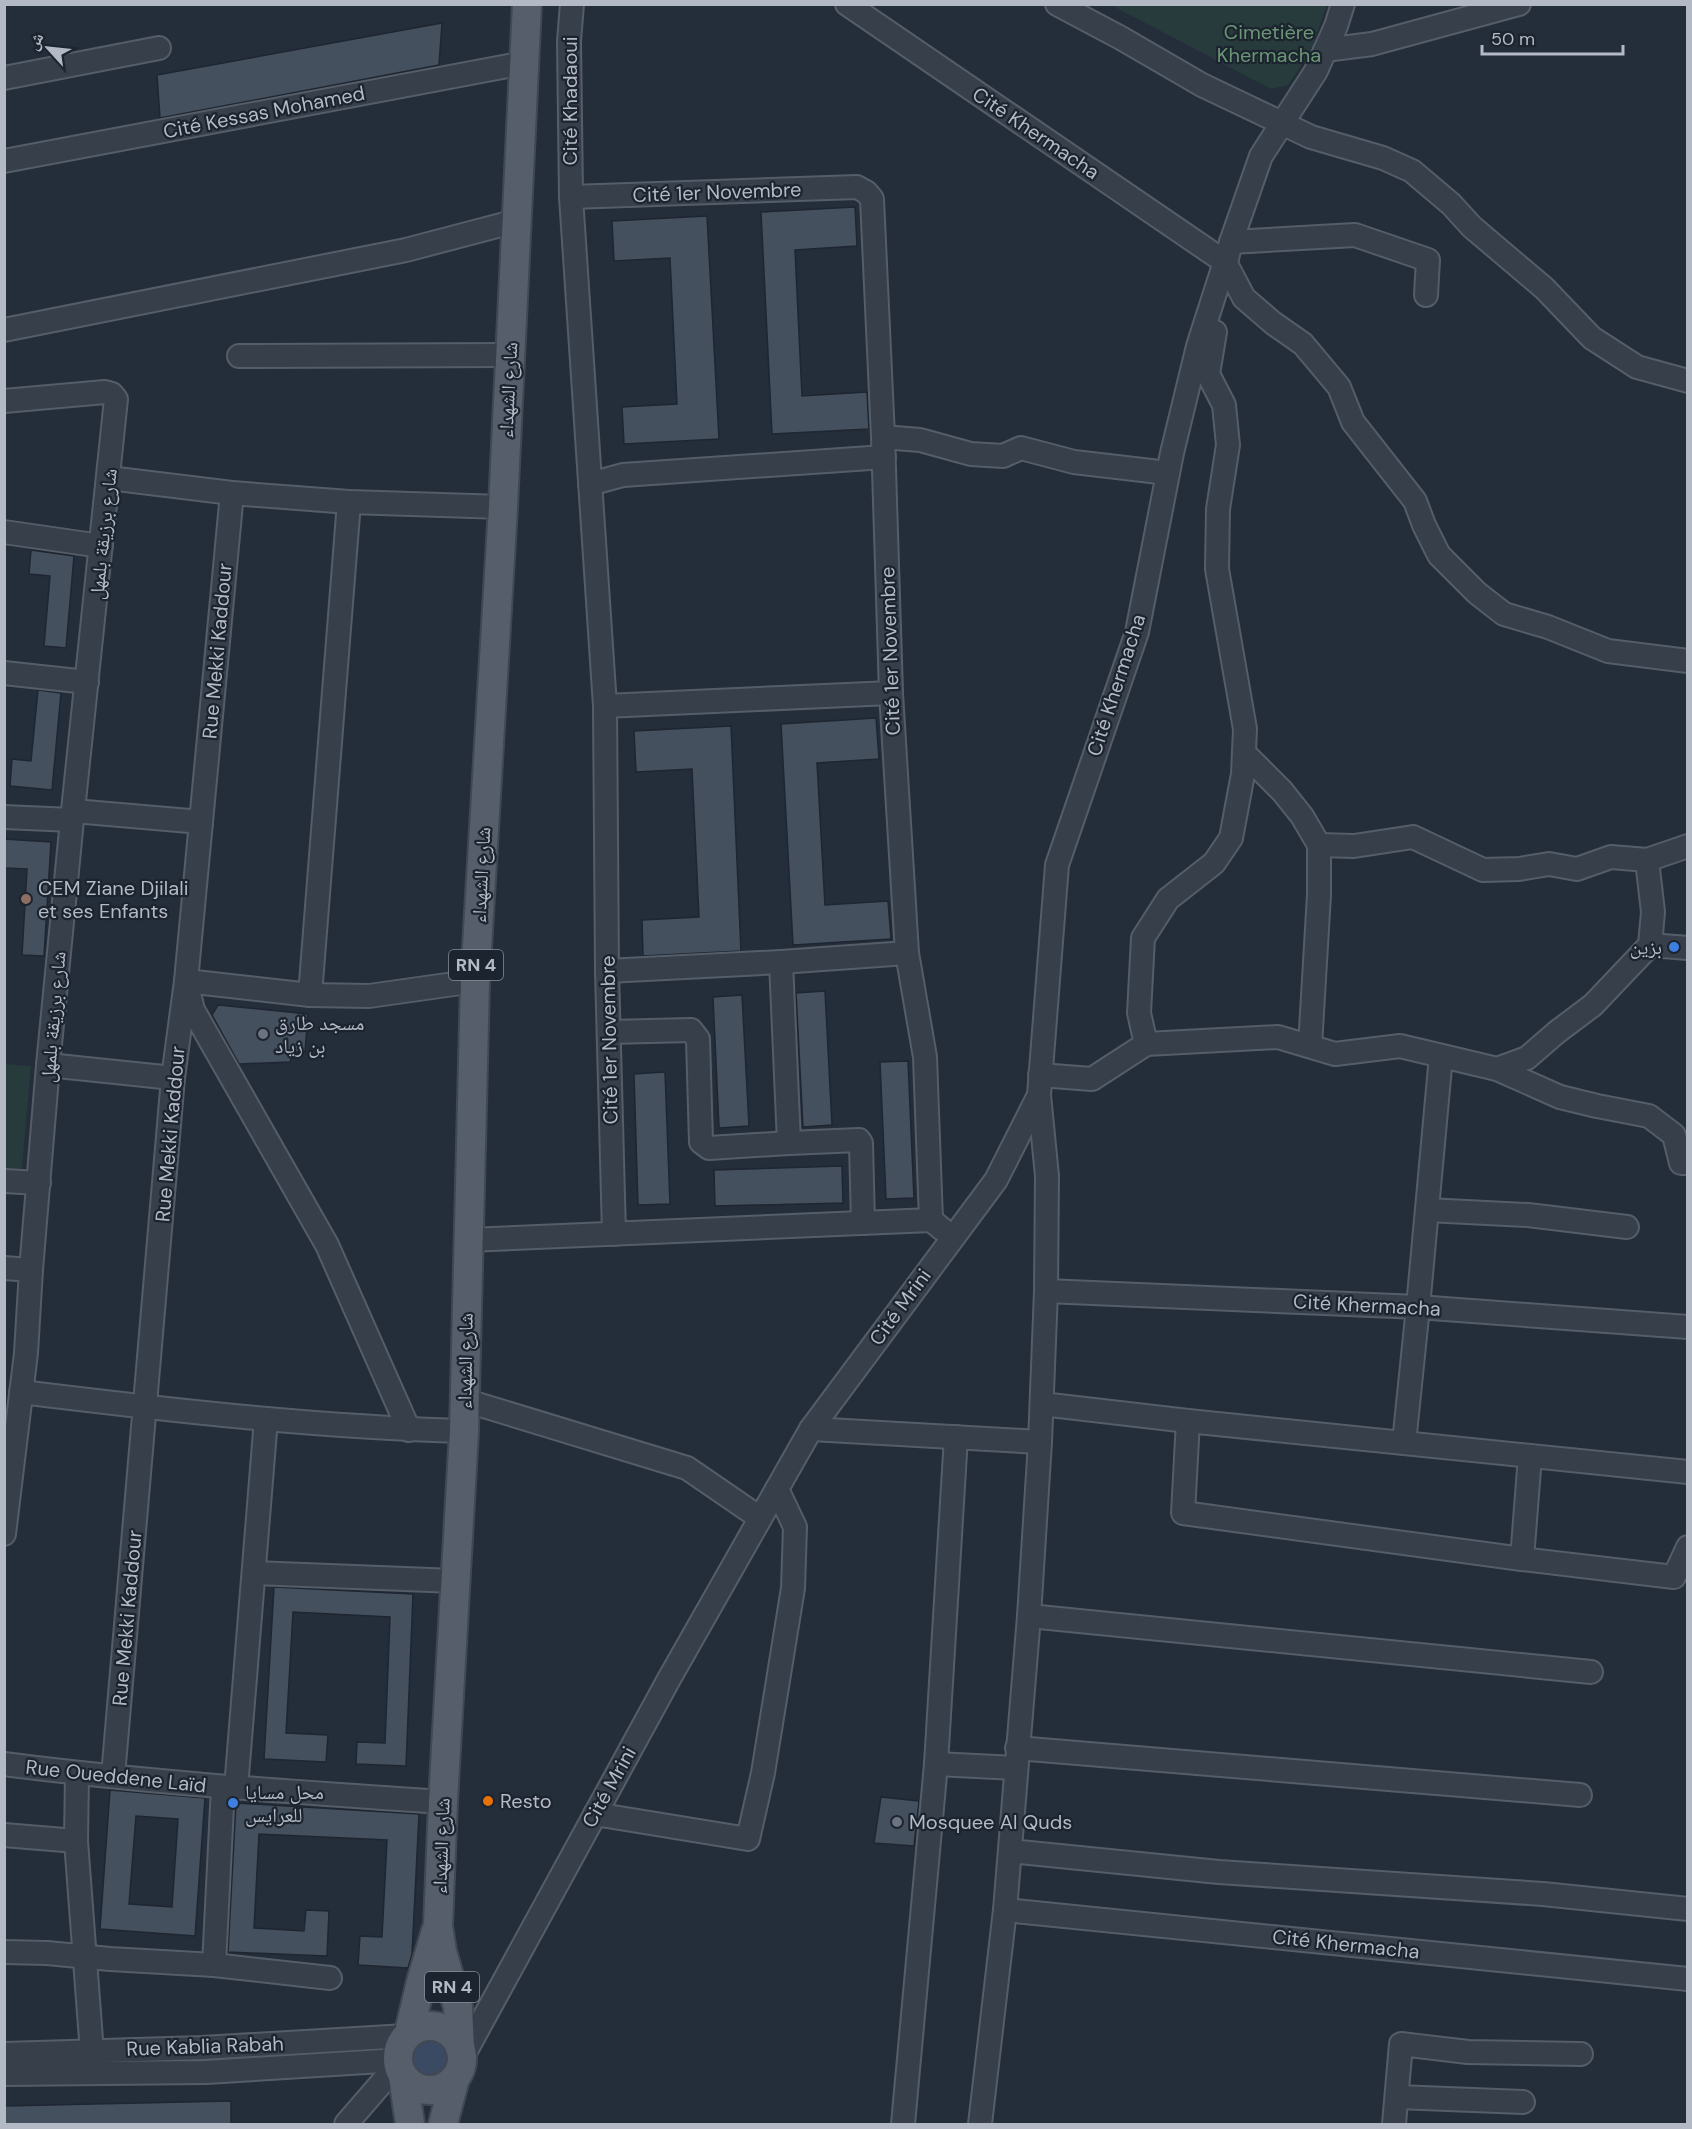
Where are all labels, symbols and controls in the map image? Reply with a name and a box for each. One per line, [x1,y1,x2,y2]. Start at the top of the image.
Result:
north arrow [18,18,78,78]
scale bar [1482,18,1623,56]
park label: Cimetière Khermacha [1217,19,1321,68]
text: 50 m [1491,27,1535,51]
text: ش [22,29,48,54]
street label: Cité Khadaoui [557,37,583,165]
street label: Cité Kessas Mohamed [161,80,367,144]
street label: Cité Khermacha [967,81,1105,185]
street label: Cité 1er Novembre [632,176,802,208]
street label: شارع الشهداء [493,341,523,439]
street label: شارع برزيقة بلمهل [83,467,123,601]
street label: Rue Mekki Kaddour [196,562,238,740]
street label: Cité 1er Novembre [874,566,906,736]
street label: Cité Khermacha [1081,611,1151,759]
street label: شارع الشهداء [466,826,496,924]
place label: CEM Ziane Djilali et ses Enfants [38,875,188,924]
marker: CEM Ziane Djilali et ses Enfants [19,892,33,906]
place label: بزين [1630,934,1662,960]
marker: بزين [1667,940,1681,954]
street label: شارع برزيقة بلمهل [34,950,72,1084]
road number: RN 4 [449,950,503,980]
street label: Cité 1er Novembre [595,955,623,1125]
place label: مسجد طارق بن زياد [275,1010,364,1059]
marker: مسجد طارق بن زياد [256,1027,270,1041]
street label: Rue Mekki Kaddour [149,1045,191,1223]
street label: Cité Mrini [863,1263,937,1351]
street label: Cité Khermacha [1292,1288,1442,1322]
street label: شارع الشهداء [451,1313,479,1409]
street label: Rue Mekki Kaddour [106,1529,148,1707]
street label: Cité Mrini [576,1742,642,1832]
street label: Rue Oueddene Laïd [24,1754,208,1798]
place label: محل مسايا للعرايس [245,1779,324,1828]
place label: Resto [500,1788,552,1814]
marker: Resto [481,1794,495,1808]
marker: محل مسايا للعرايس [226,1796,240,1810]
street label: شارع الشهداء [426,1797,456,1895]
place label: Mosquee Al Quds [909,1809,1072,1835]
marker: Mosquee Al Quds [890,1815,904,1829]
street label: Cité Khermacha [1271,1923,1421,1965]
road number: RN 4 [425,1972,479,2002]
street label: Rue Kablia Rabah [126,2030,284,2062]

